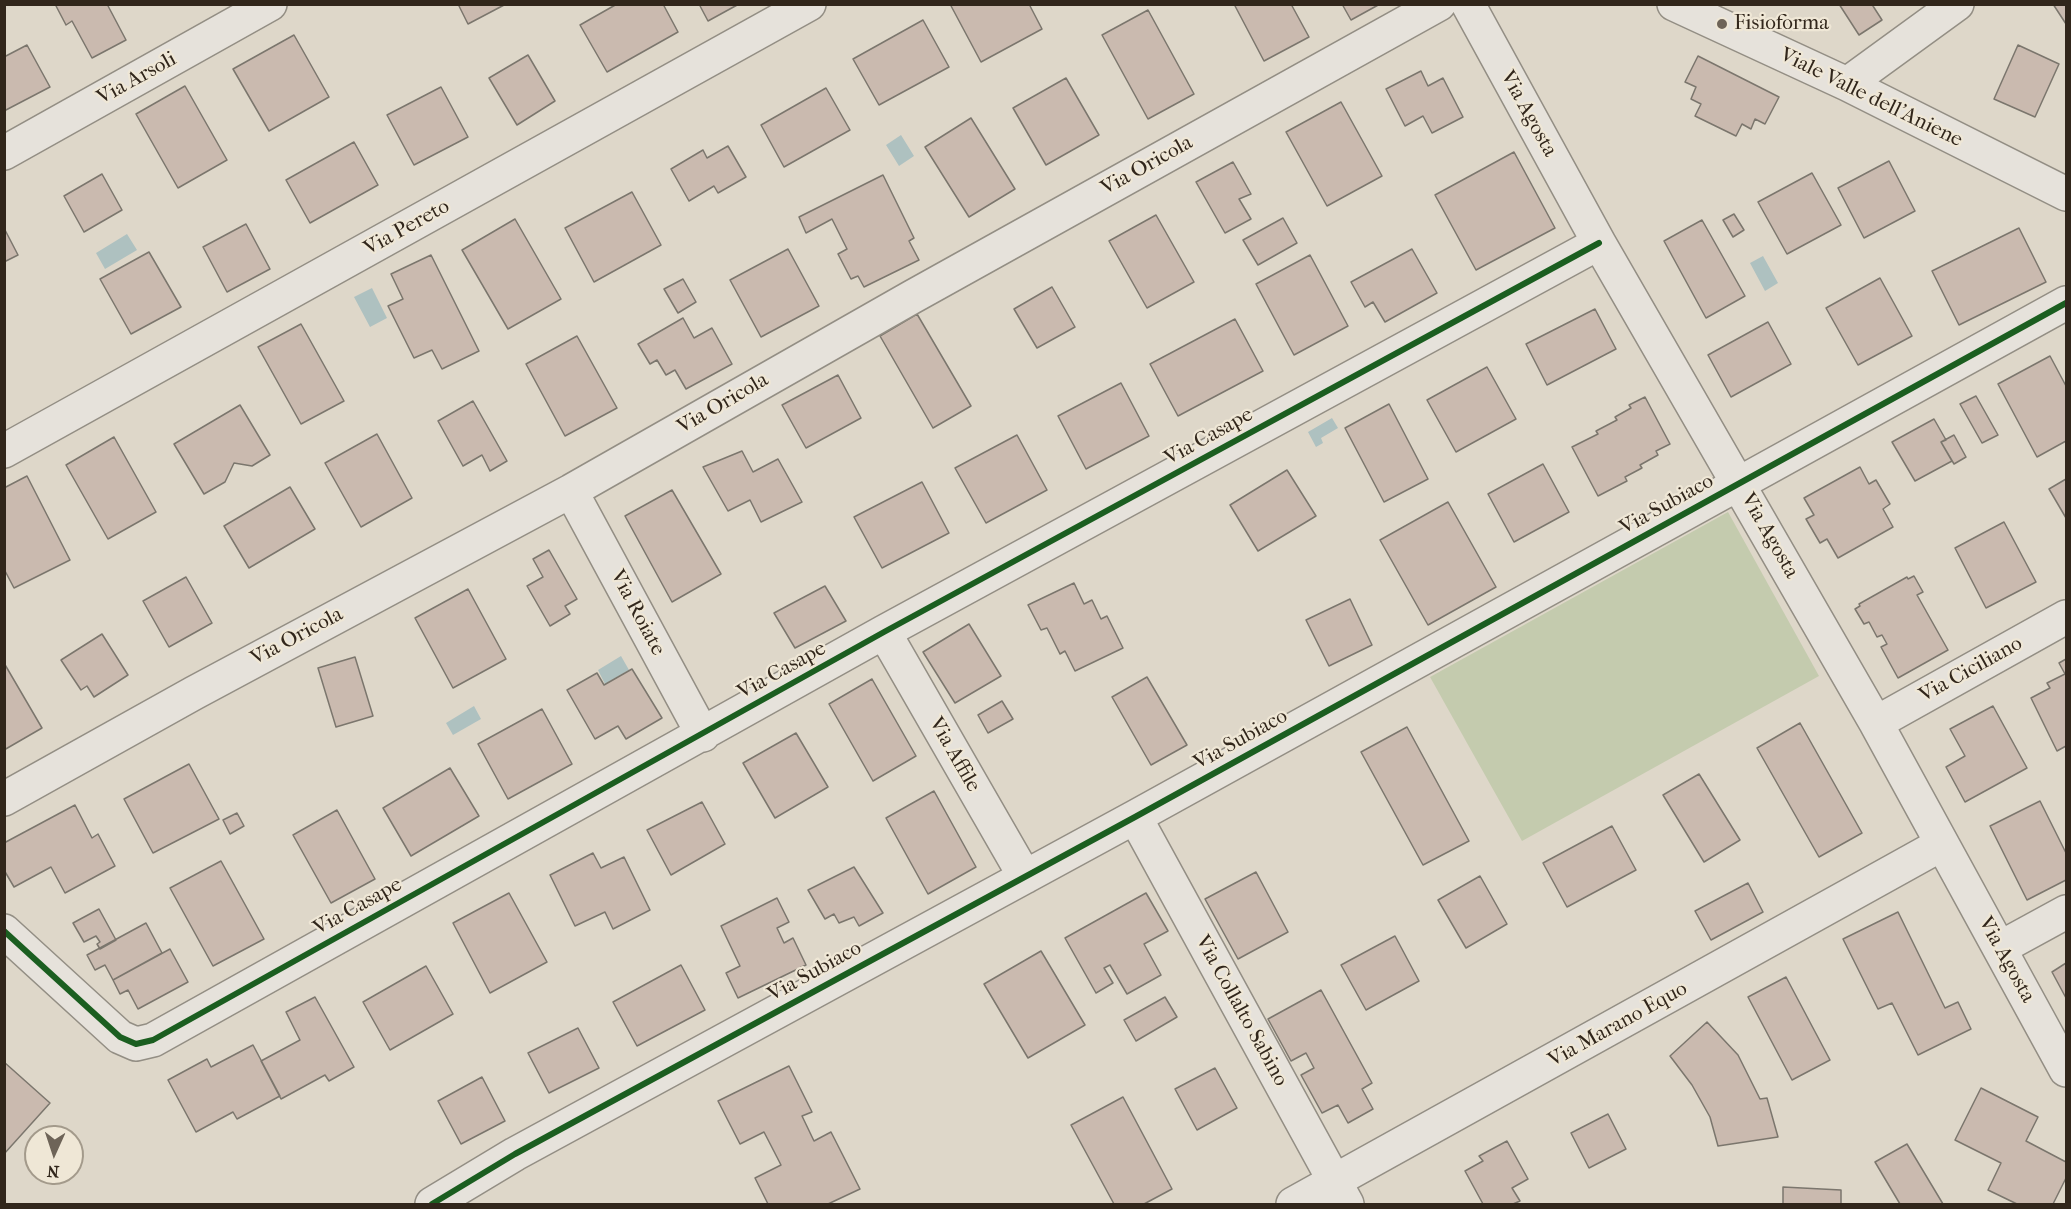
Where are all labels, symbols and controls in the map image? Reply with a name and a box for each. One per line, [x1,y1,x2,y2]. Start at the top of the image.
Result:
place label: Fisioforma [1734,11,1829,37]
marker: Fisioforma [1715,17,1729,31]
street label: Viale Valle dell'Aniene [1776,43,1966,153]
street label: Via Arsoli [93,47,181,111]
street label: Via Agosta [1494,67,1562,161]
street label: Via Oricola [1097,131,1197,201]
street label: Via Pereto [360,194,454,262]
street label: Via Oricola [673,368,773,440]
street label: Via Casape [1160,402,1258,472]
street label: Via Subiaco [1616,469,1718,541]
street label: Via Agosta [1734,489,1804,583]
street label: Via Roiate [604,566,670,660]
street label: Via Oricola [247,602,347,672]
street label: Via Ciciliano [1915,631,2027,709]
street label: Via Casape [733,636,831,706]
street label: Via Subiaco [1190,704,1292,776]
street label: Via Affile [923,713,985,797]
street label: Via Casape [309,872,407,942]
street label: Via Agosta [1972,913,2040,1007]
street label: Via Collalto Sabino [1189,931,1293,1091]
street label: Via Subiaco [764,936,866,1008]
street label: Via Marano Equo [1544,976,1692,1074]
north arrow [24,1125,84,1185]
text: N [47,1162,60,1181]

